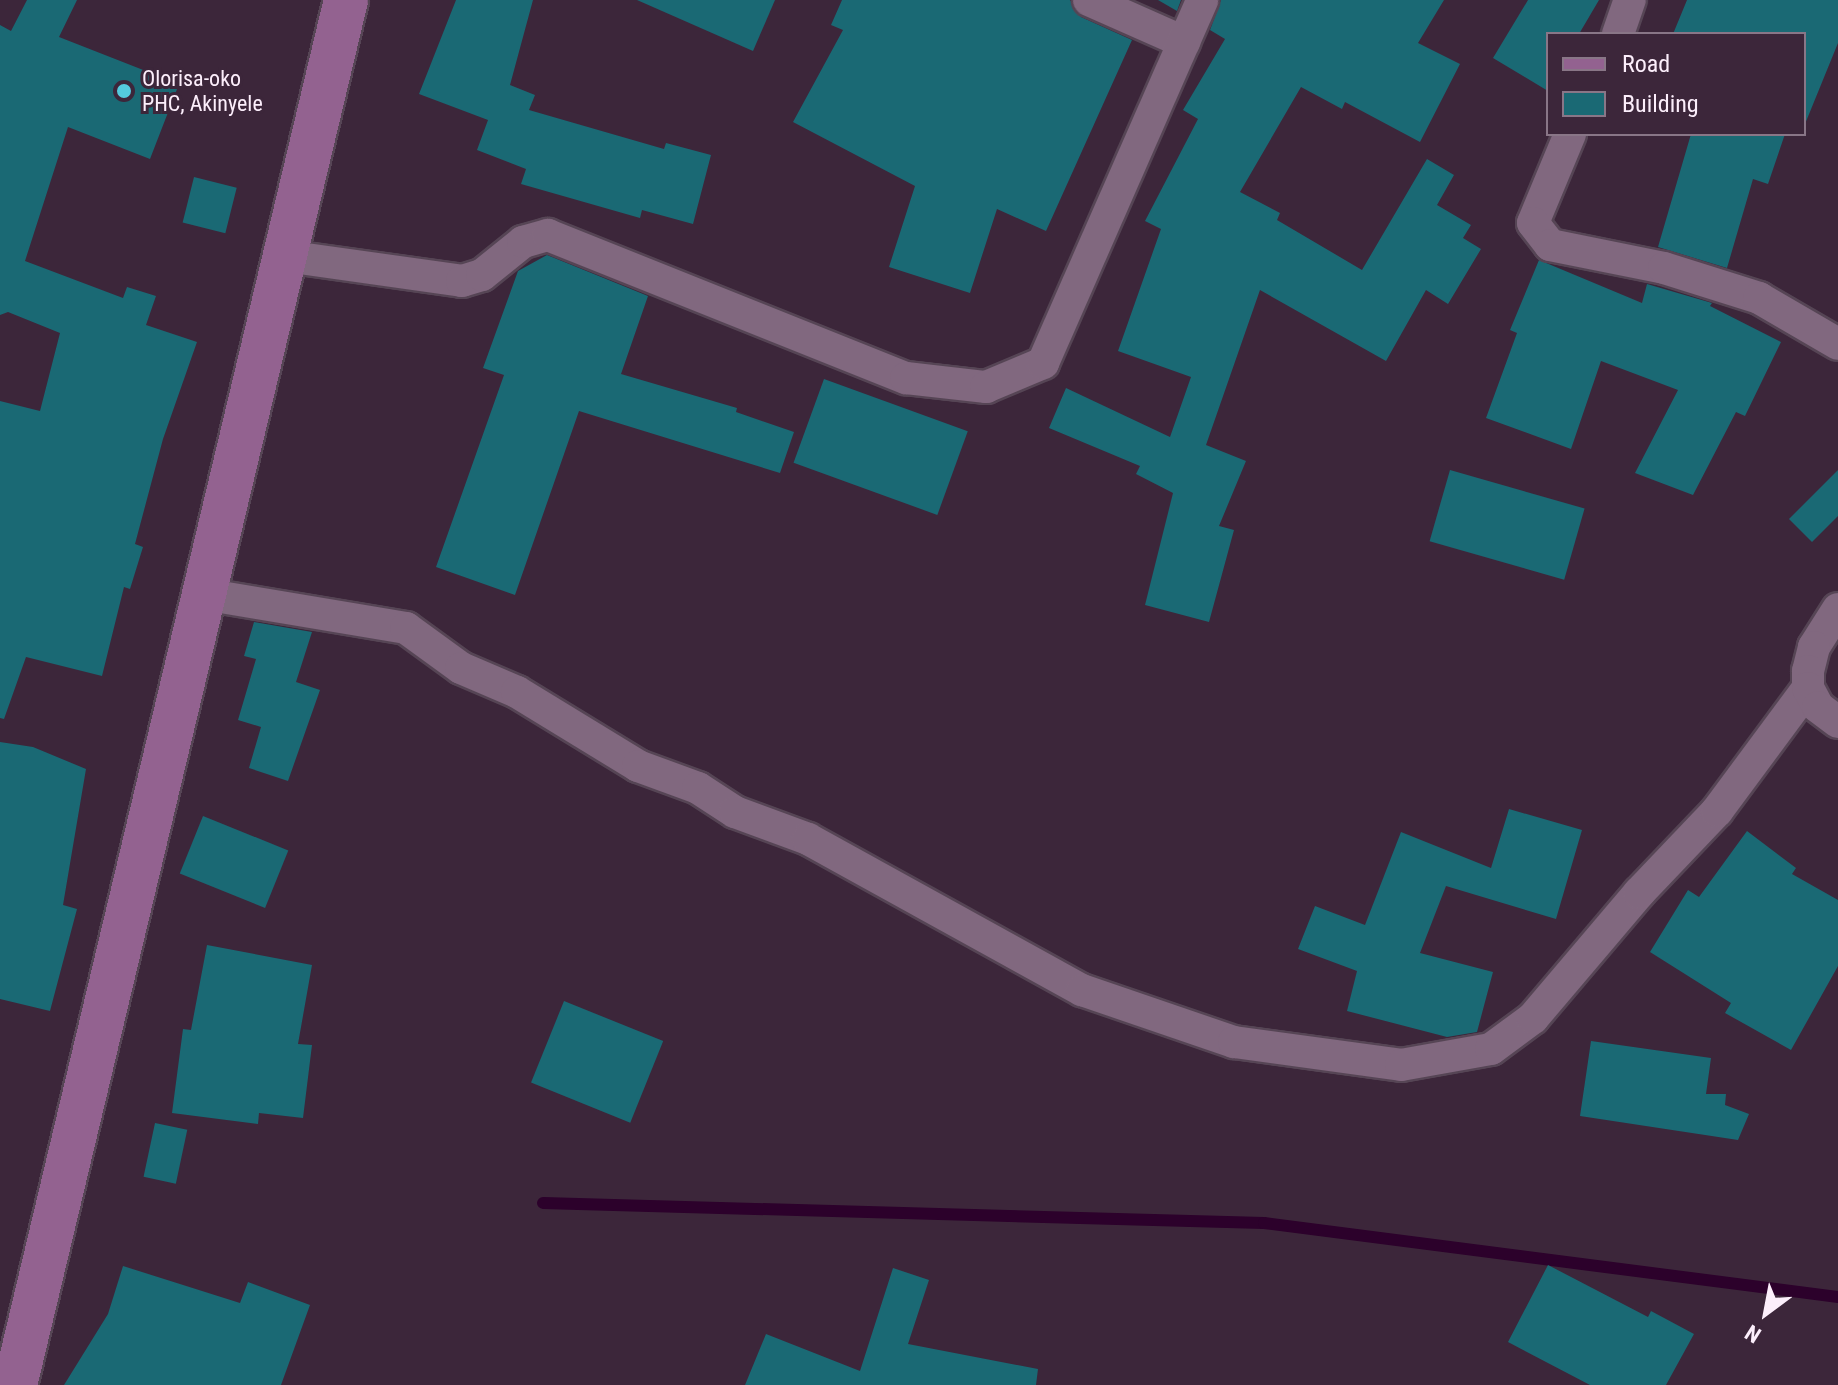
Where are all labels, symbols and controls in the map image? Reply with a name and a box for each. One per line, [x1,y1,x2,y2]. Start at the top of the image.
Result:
legend [1546,32,1806,136]
text: Road [1622,50,1670,78]
place label: Olorisa-oko PHC, Akinyele [142,65,263,116]
marker: Olorisa-oko PHC, Akinyele [113,80,135,102]
text: Building [1622,90,1699,118]
north arrow [1726,1273,1806,1353]
text: N [1741,1320,1765,1348]

